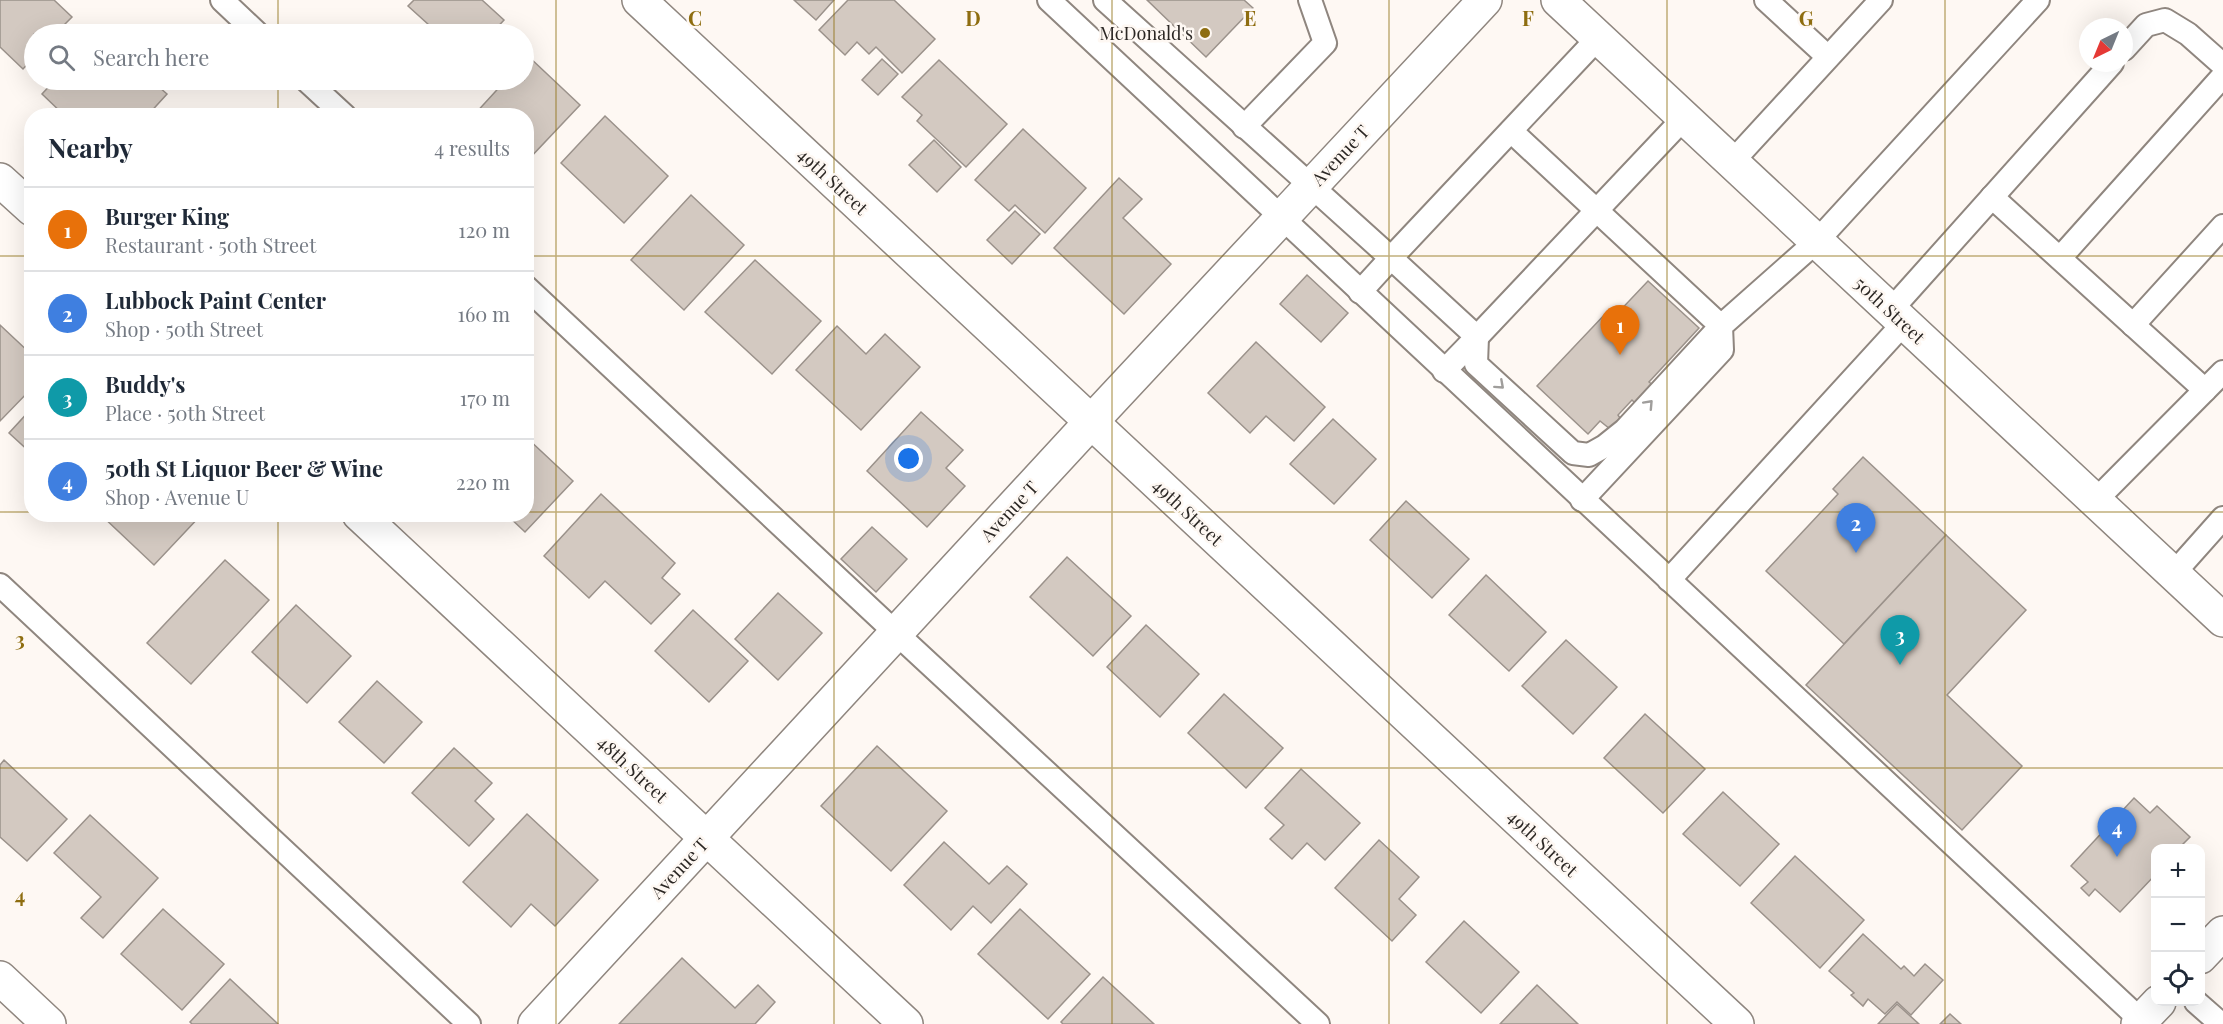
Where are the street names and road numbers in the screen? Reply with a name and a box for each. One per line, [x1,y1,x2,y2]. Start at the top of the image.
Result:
street label: Avenue T [1305,120,1374,191]
street label: 49th Street [793,142,874,220]
street label: 50th Street [1850,271,1931,349]
street label: 49th Street [1148,473,1229,551]
street label: Avenue T [974,476,1043,547]
street label: 48th Street [593,730,674,808]
street label: 49th Street [1503,804,1584,882]
street label: Avenue T [644,833,713,904]

